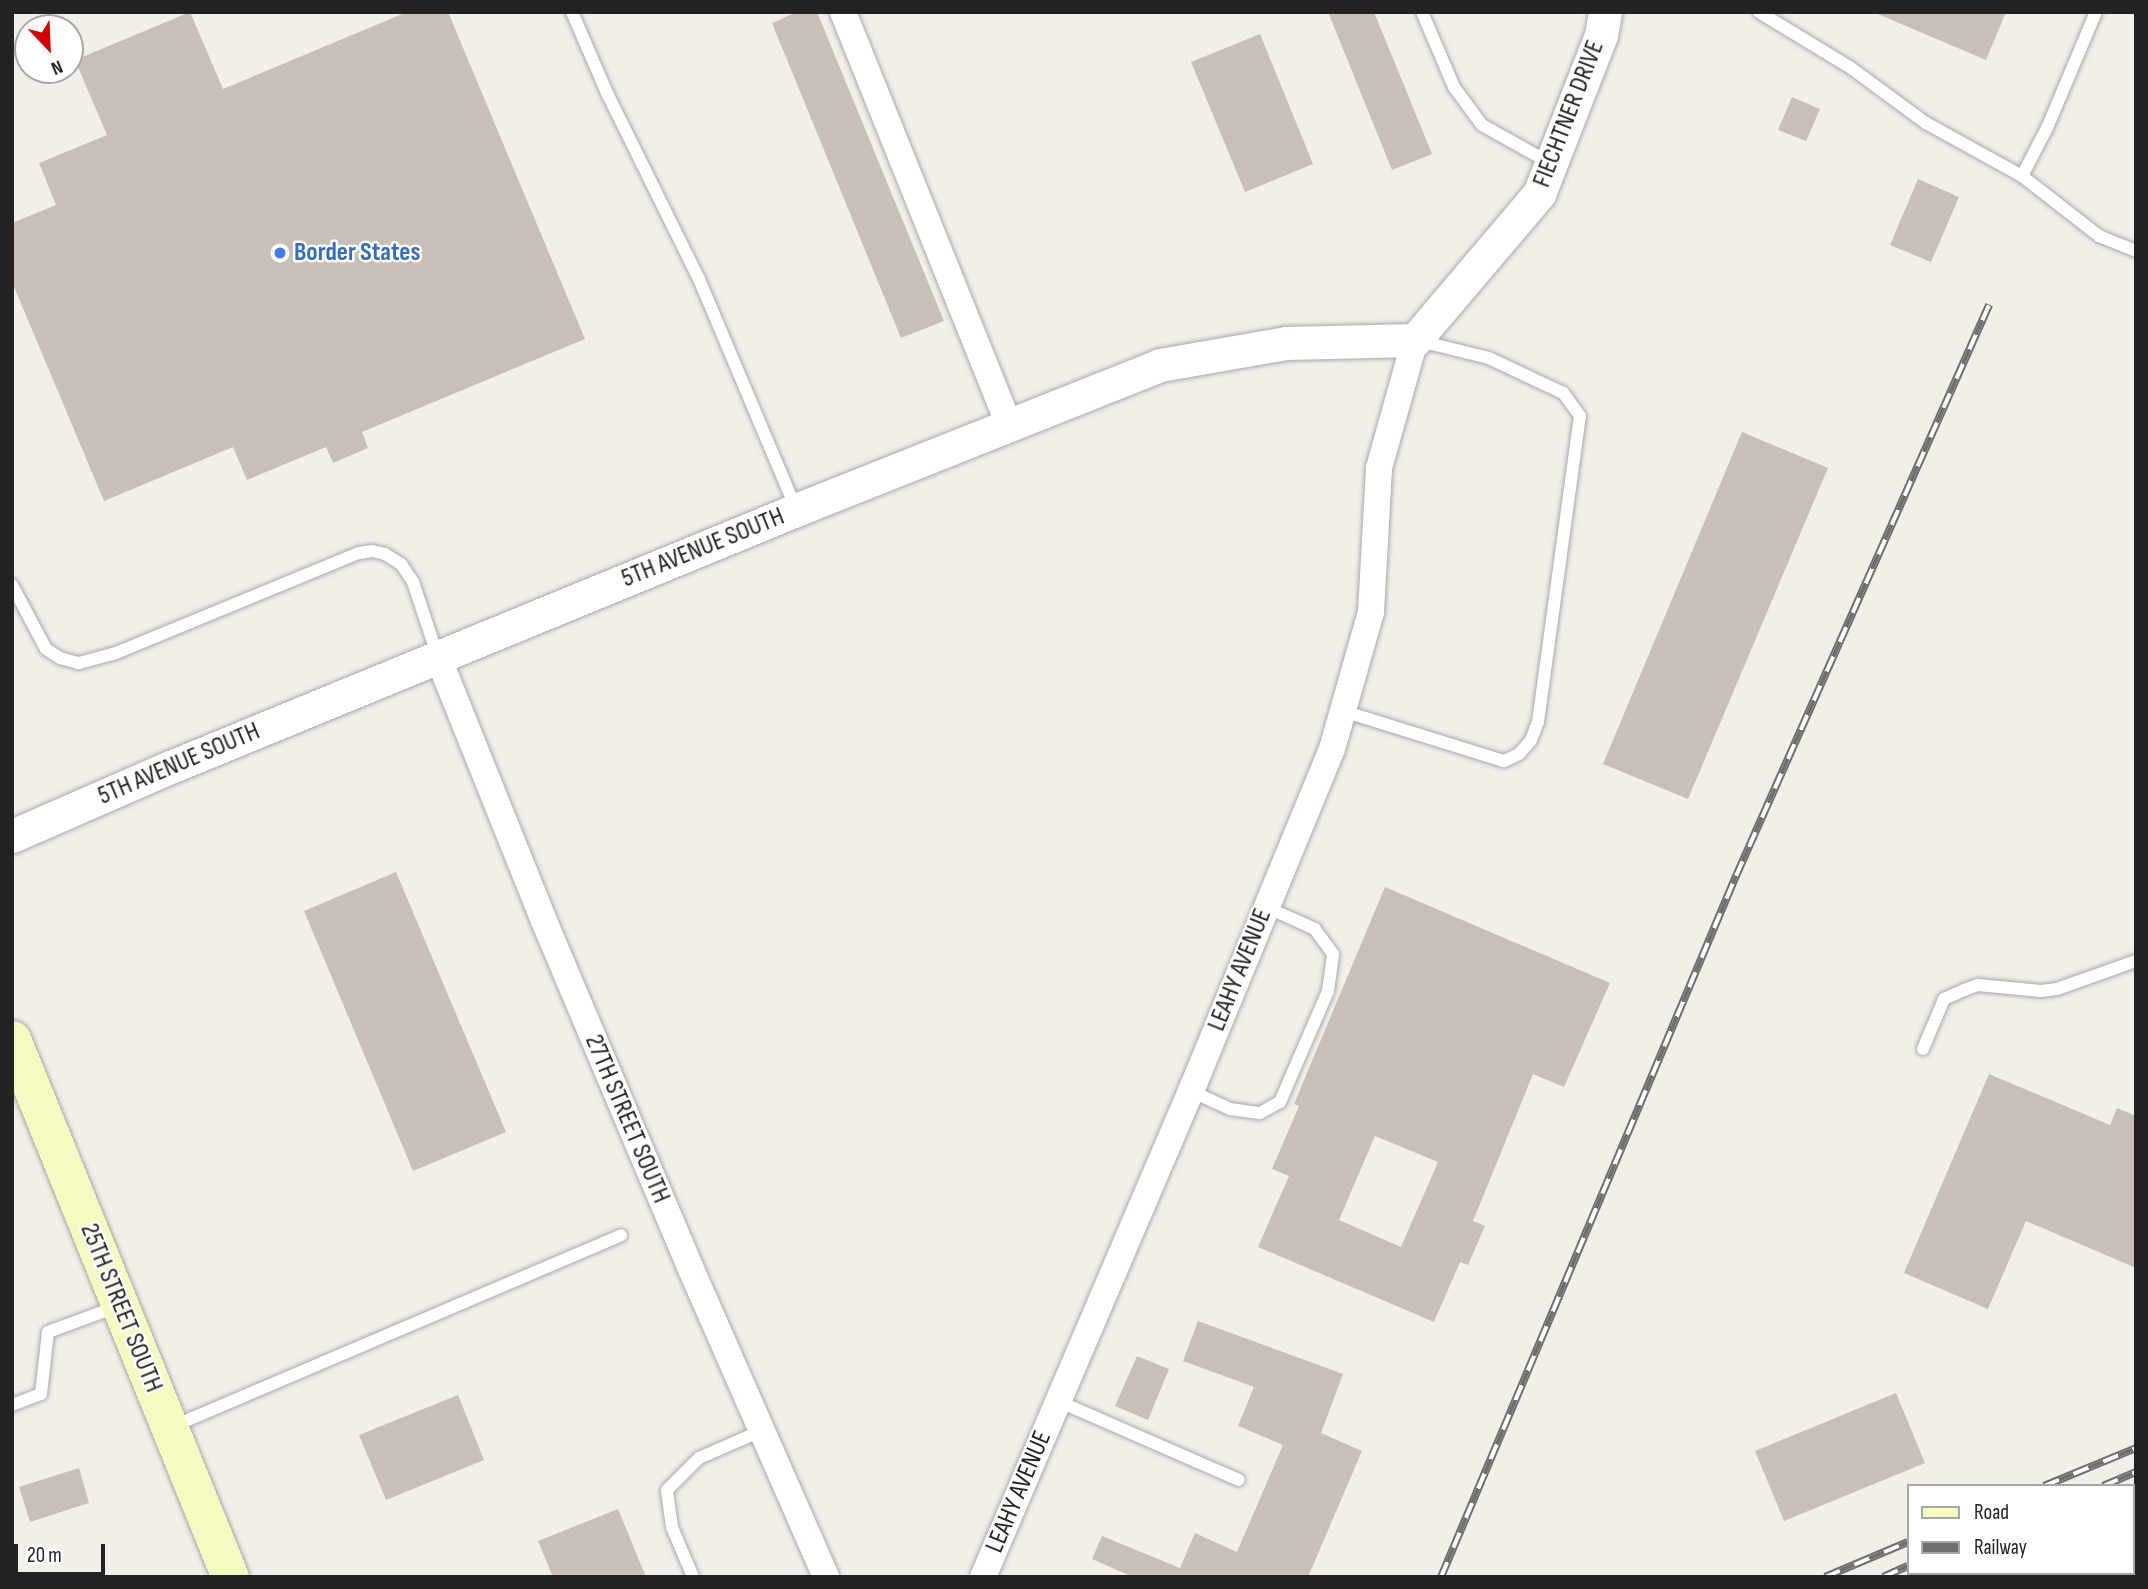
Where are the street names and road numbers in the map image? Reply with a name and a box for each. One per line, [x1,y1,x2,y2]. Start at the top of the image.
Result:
street label: FIECHTNER DRIVE [1527,36,1611,192]
street label: 5TH AVENUE SOUTH [617,501,789,595]
street label: 5TH AVENUE SOUTH [93,716,265,812]
street label: LEAHY AVENUE [1201,904,1279,1036]
street label: 27TH STREET SOUTH [577,1030,677,1208]
street label: 25TH STREET SOUTH [73,1219,169,1397]
street label: LEAHY AVENUE [979,1427,1059,1557]

